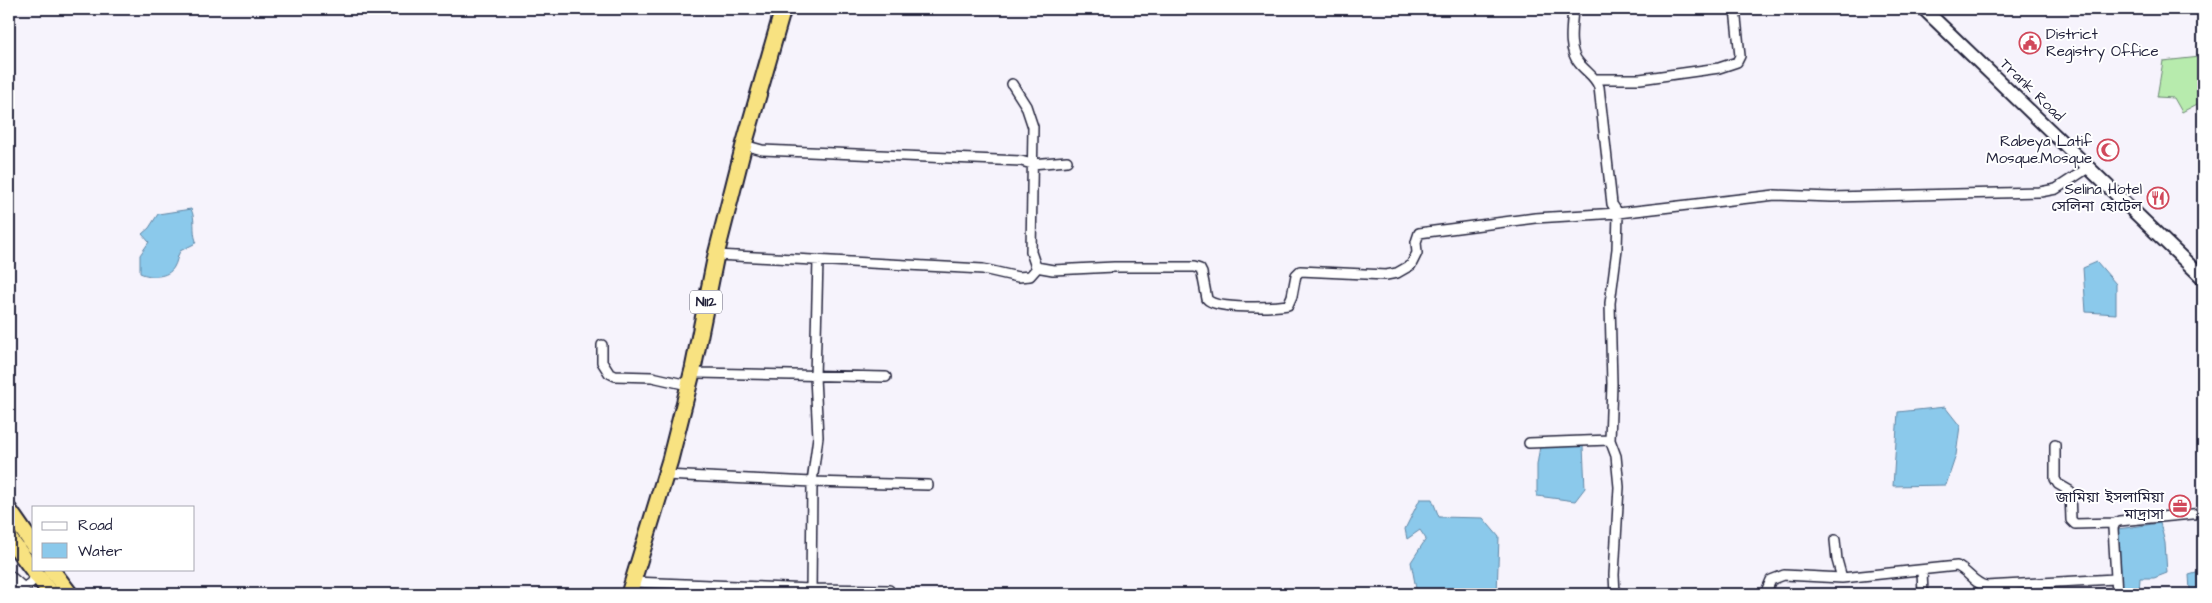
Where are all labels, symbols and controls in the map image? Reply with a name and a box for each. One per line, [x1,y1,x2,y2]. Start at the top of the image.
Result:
place label: District Registry Office [2046,24,2159,63]
public building icon: District Registry Office [2018,31,2042,55]
street label: Trank Road [1995,54,2069,126]
place label: Rabeya Latif Mosque.Mosque [1986,131,2092,169]
mosque icon: Rabeya Latif Mosque.Mosque [2096,138,2120,162]
place label: Selina Hotel সেলিনা হোটেল [2051,179,2143,217]
restaurant icon: Selina Hotel সেলিনা হোটেল [2146,186,2170,210]
road number: N112 [690,290,722,314]
place label: জামিয়া ইসলামিয়া মাদ্রাসা [2055,487,2165,525]
office icon: জামিয়া ইসলামিয়া মাদ্রাসা [2168,494,2192,518]
legend [32,506,195,570]
text: Road [78,515,113,536]
text: Water [78,541,122,562]

